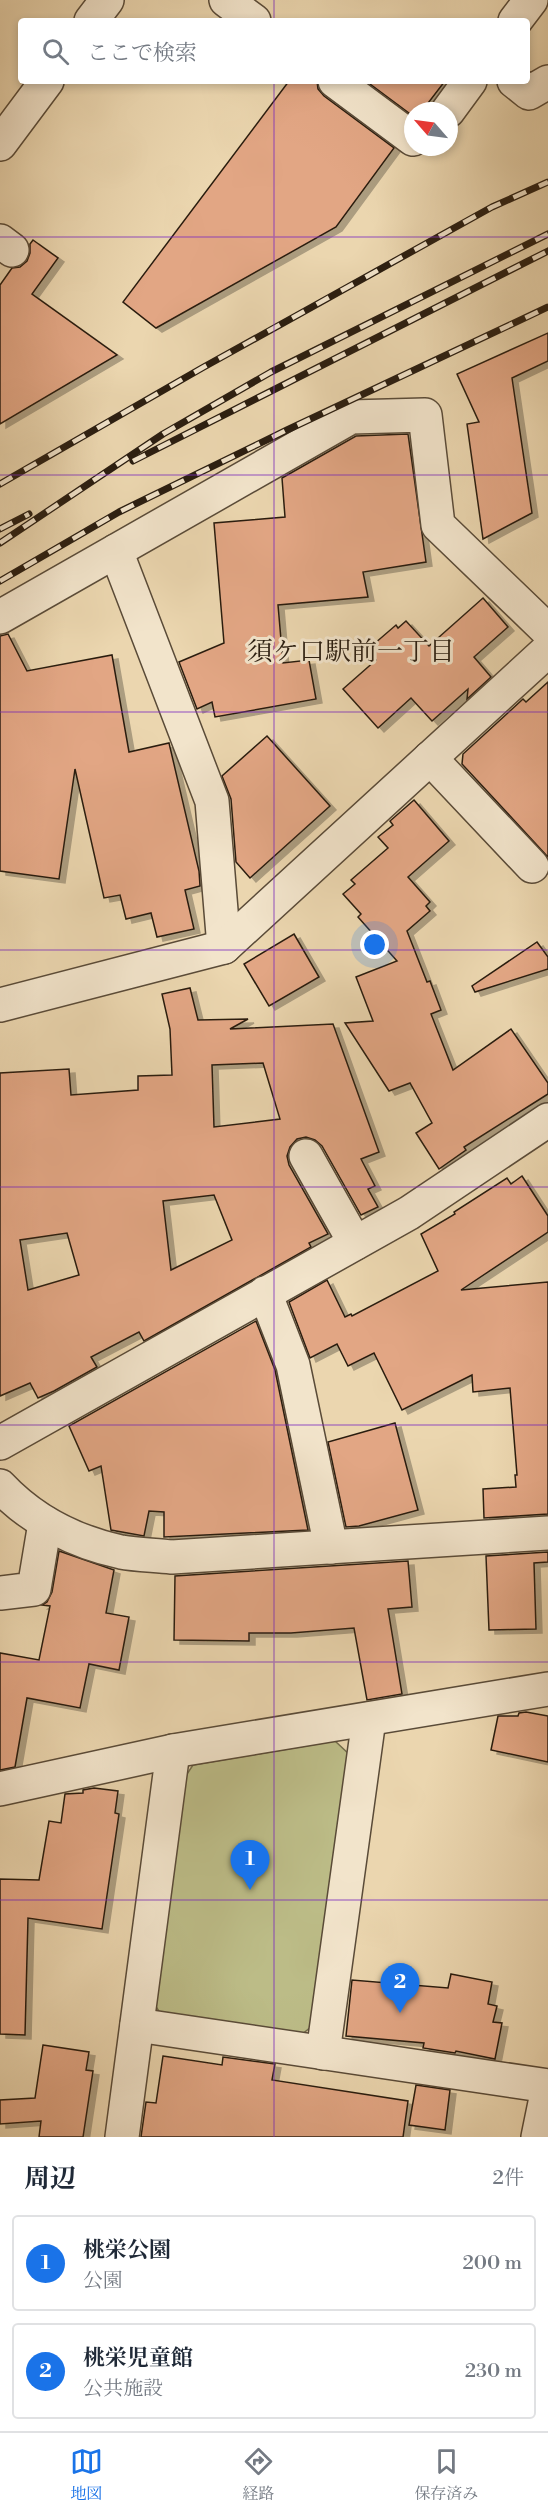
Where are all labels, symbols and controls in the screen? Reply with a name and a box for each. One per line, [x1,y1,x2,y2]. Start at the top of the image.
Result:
search box [18,18,530,84]
icon: search [39,35,72,68]
text: ここで検索 [87,40,197,67]
north arrow [404,102,458,156]
district label: 須ケ口駅前一丁目 [247,636,455,668]
your location [360,930,389,959]
pin: 1 [230,1840,270,1890]
pin: 2 [380,1964,420,2013]
text: 周辺 [24,2163,76,2195]
text: 2件 [493,2166,524,2191]
text: 桃栄公園 [83,2237,171,2264]
text: 1 [41,2251,50,2276]
text: 200 m [462,2251,522,2276]
text: 公園 [83,2269,123,2294]
text: 桃栄児童館 [83,2345,193,2372]
text: 2 [39,2359,52,2384]
text: 230 m [465,2359,522,2384]
text: 公共施設 [83,2377,163,2402]
tab: 地図 [70,2445,103,2504]
tab: 経路 [242,2445,275,2504]
tab: 保存済み [414,2445,478,2504]

